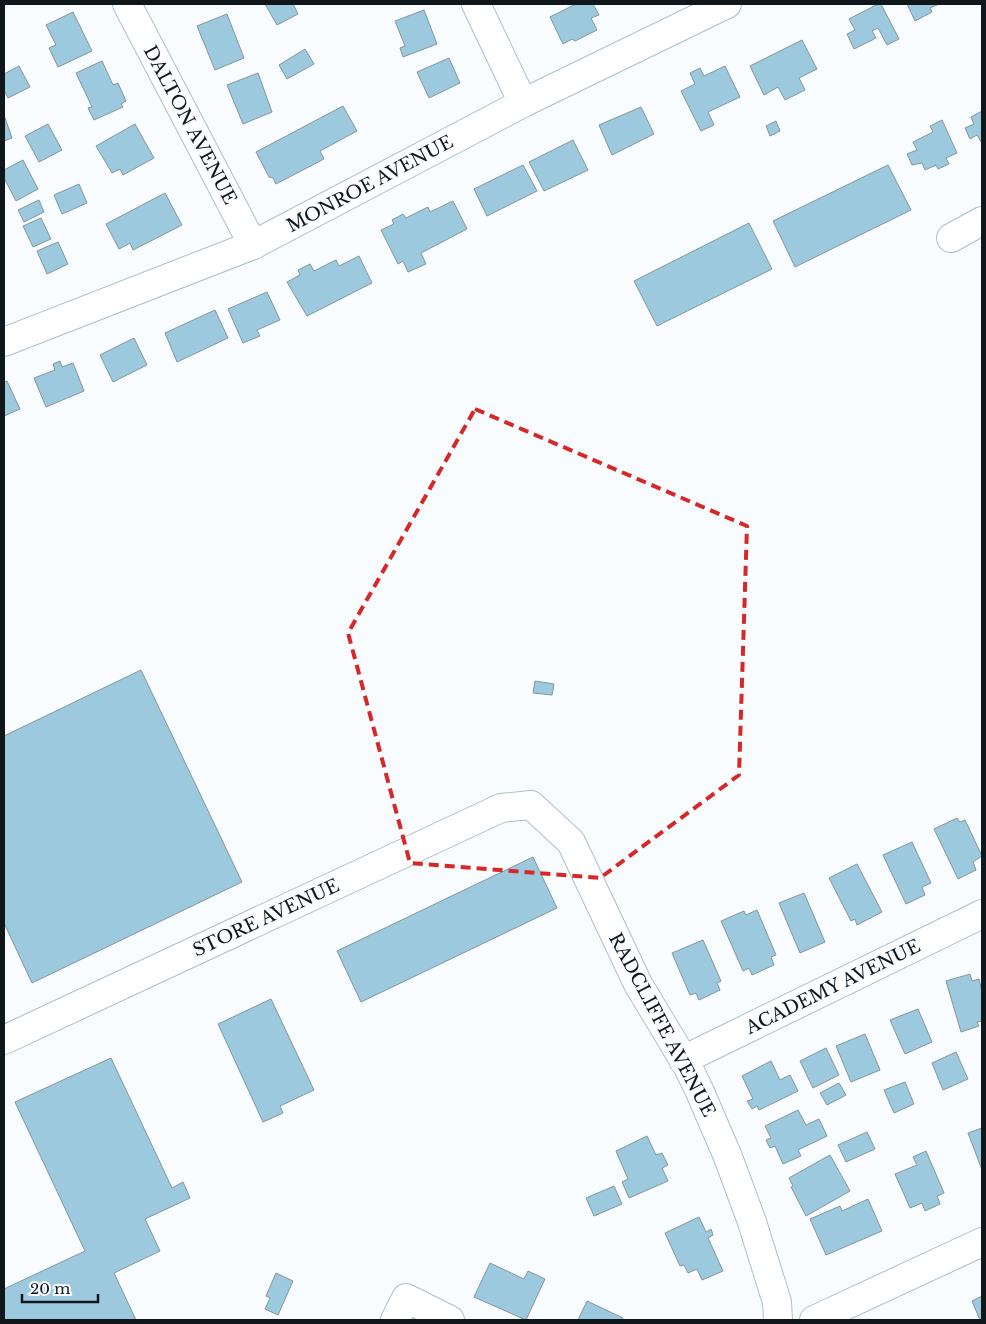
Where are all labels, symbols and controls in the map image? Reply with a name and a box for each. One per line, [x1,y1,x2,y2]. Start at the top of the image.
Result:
street label: DALTON AVENUE [139,42,241,208]
street label: MONROE AVENUE [283,131,457,237]
street label: STORE AVENUE [189,874,343,962]
street label: RADCLIFFE AVENUE [604,929,720,1121]
street label: ACADEMY AVENUE [741,935,924,1039]
scale bar [22,1272,99,1304]
text: 20 m [30,1279,70,1298]

